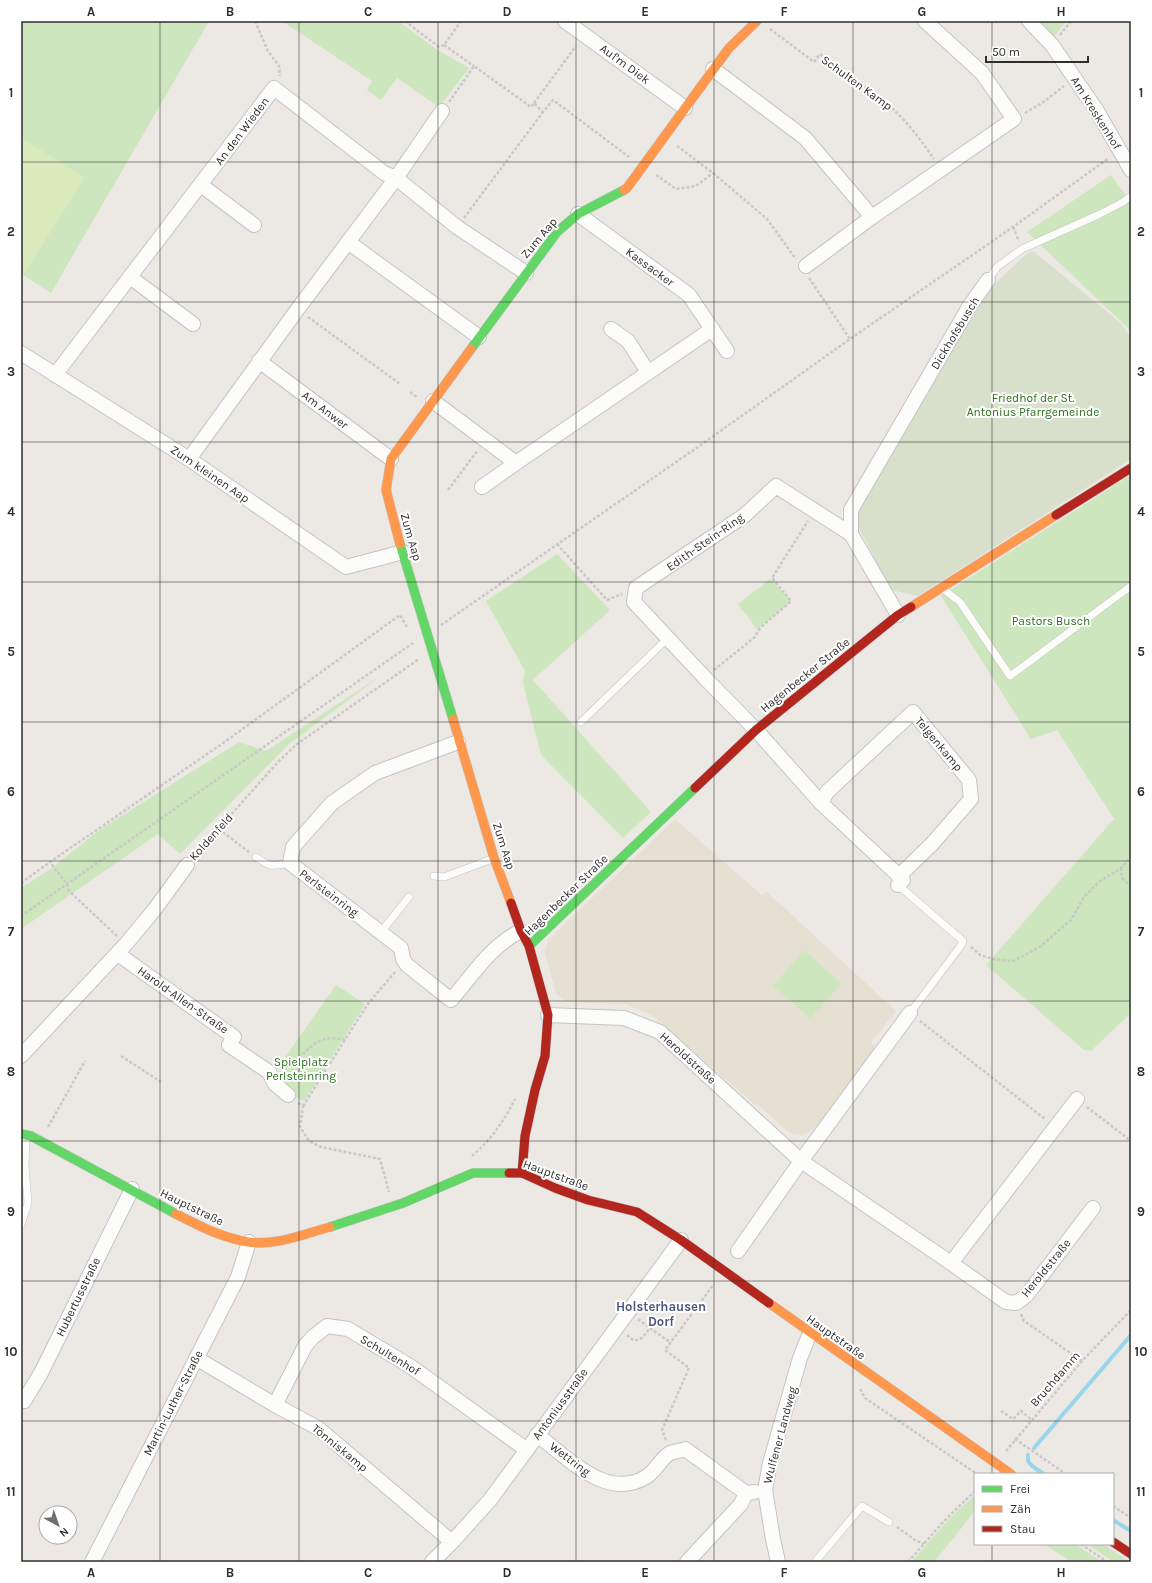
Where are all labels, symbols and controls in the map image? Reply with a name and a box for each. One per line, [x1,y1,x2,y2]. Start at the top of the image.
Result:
text: A [87,4,95,19]
text: B [226,4,234,19]
text: C [364,4,372,19]
text: D [503,4,512,19]
text: E [641,4,649,19]
text: F [780,4,788,19]
text: G [918,4,926,19]
text: H [1056,4,1066,19]
scale bar [986,38,1088,64]
street label: Auf'm Diek [597,41,653,87]
text: 50 m [992,45,1020,59]
street label: Schulten Kamp [819,53,895,113]
street label: Am Kreskenhof [1068,74,1124,153]
text: 1 [9,85,13,100]
text: 1 [1139,85,1143,100]
street label: An den Wieden [212,94,272,168]
street label: Zum Aap [518,215,560,261]
text: 2 [7,224,15,239]
text: 2 [1137,224,1145,239]
street label: Kassacker [623,245,678,290]
street label: Dickhofsbusch [928,294,982,372]
text: 3 [7,364,15,379]
text: 3 [1137,364,1145,379]
street label: Am Anwer [299,388,351,432]
park label: Friedhof der St. Antonius Pfarrgemeinde [967,391,1099,419]
street label: Zum kleinen Aap [168,442,252,506]
text: 4 [7,504,15,519]
text: 4 [1137,504,1145,519]
street label: Edith-Stein-Ring [664,510,747,574]
street label: Zum Aap [398,512,424,562]
park label: Pastors Busch [1012,614,1090,628]
street label: Hagenbecker Straße [758,635,852,715]
text: 5 [7,644,15,659]
text: 5 [1137,644,1145,659]
street label: Telgenkamp [912,714,966,774]
text: 6 [7,784,15,799]
text: 6 [1137,784,1145,799]
street label: Koldenfeld [186,811,236,863]
street label: Zum Aap [490,821,518,871]
street label: Hagenbecker Straße [521,852,611,938]
street label: Perlsteinring [297,866,361,920]
text: 7 [8,924,15,939]
text: 7 [1138,924,1145,939]
street label: Harold-Allen-Straße [135,963,231,1037]
street label: Heroldstraße [657,1029,719,1087]
park label: Spielplatz Perlsteinring [266,1055,336,1083]
text: 8 [7,1064,15,1079]
text: 8 [1137,1064,1145,1079]
street label: Hauptstraße [521,1157,591,1193]
street label: Hauptstraße [158,1186,226,1228]
text: 9 [7,1204,15,1219]
text: 9 [1137,1204,1145,1219]
street label: Heroldstraße [1018,1236,1074,1300]
street label: Hubertusstraße [53,1255,103,1339]
district label: Holsterhausen Dorf [616,1299,706,1329]
street label: Hauptstraße [804,1312,868,1362]
street label: Schultenhof [358,1332,423,1379]
text: 10 [5,1344,17,1359]
text: 10 [1135,1344,1147,1359]
street label: Martin-Luther-Straße [140,1348,206,1458]
street label: Bruchdamm [1027,1348,1083,1410]
street label: Antoniusstraße [529,1366,591,1442]
street label: Wulfener Landweg [760,1385,800,1485]
street label: Tönniskamp [309,1421,371,1475]
street label: Wettring [547,1439,593,1479]
legend [974,1473,1114,1545]
text: Frei [1010,1482,1030,1496]
text: 11 [6,1484,16,1499]
text: 11 [1136,1484,1146,1499]
text: Zäh [1010,1502,1031,1516]
north arrow [38,1505,78,1545]
text: Stau [1010,1522,1036,1536]
text: N [57,1525,71,1540]
text: A [87,1565,95,1580]
text: B [226,1565,234,1580]
text: C [364,1565,372,1580]
text: D [503,1565,512,1580]
text: E [641,1565,649,1580]
text: F [780,1565,788,1580]
text: G [918,1565,926,1580]
text: H [1056,1565,1066,1580]

